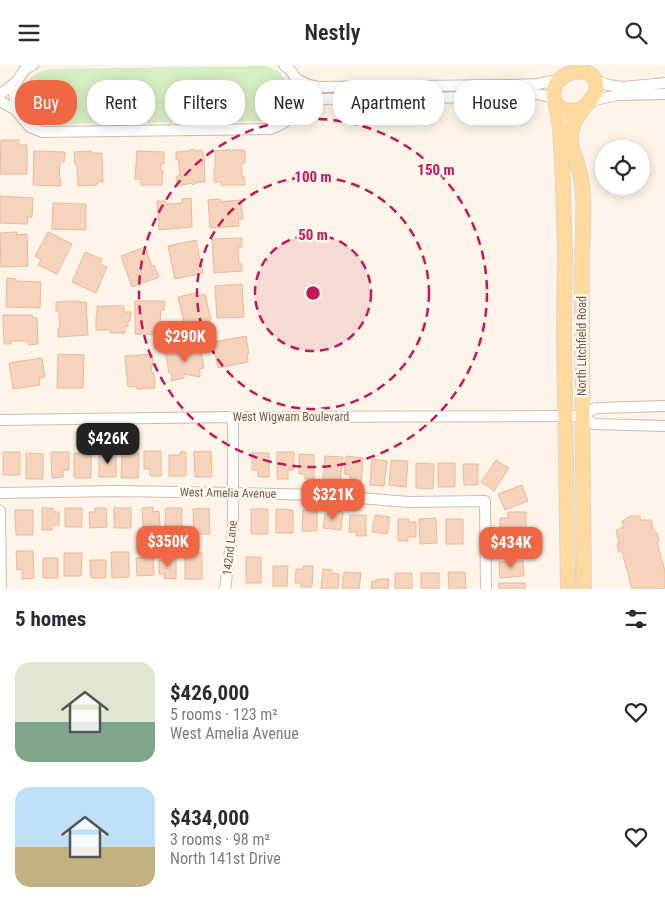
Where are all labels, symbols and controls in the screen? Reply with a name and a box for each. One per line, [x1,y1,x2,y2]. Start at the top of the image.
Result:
icon: menu [15,19,43,47]
icon: search [622,19,650,47]
text: Nestly [305,20,360,45]
chip: Buy [15,80,77,125]
chip: Rent [87,80,155,125]
chip: Filters [165,80,245,125]
chip: New [255,80,323,125]
chip: Apartment [333,80,444,125]
chip: House [454,80,535,125]
map controls [595,140,650,195]
button: locate [595,140,650,195]
text: 150 m [417,161,455,179]
text: 100 m [294,168,332,186]
text: 50 m [298,226,328,244]
centre of rings [304,284,322,302]
street label: North Litchfield Road [575,296,589,396]
pin: $290K [150,321,220,363]
text: $290K [164,327,206,346]
street label: West Wigwam Boulevard [233,410,349,424]
pin: $426K [73,423,143,465]
text: $426K [87,429,129,448]
pin: $321K [298,479,368,521]
street label: West Amelia Avenue [180,485,277,501]
text: $321K [312,485,354,504]
street label: 142nd Lane [220,519,240,576]
pin: $350K [133,525,203,568]
pin: $434K [476,527,546,569]
text: $350K [147,532,189,551]
text: $434K [490,533,532,552]
icon: filters [622,605,650,633]
text: 5 homes [15,607,86,631]
text: $426,000 [170,681,249,705]
icon: home [55,682,115,742]
icon: heart [622,698,650,726]
text: 5 rooms · 123 m² [170,705,278,724]
text: West Amelia Avenue [170,724,299,743]
text: $434,000 [170,806,249,830]
icon: home [55,807,115,867]
icon: heart [622,823,650,851]
text: 3 rooms · 98 m² [170,830,270,849]
text: North 141st Drive [170,849,281,868]

